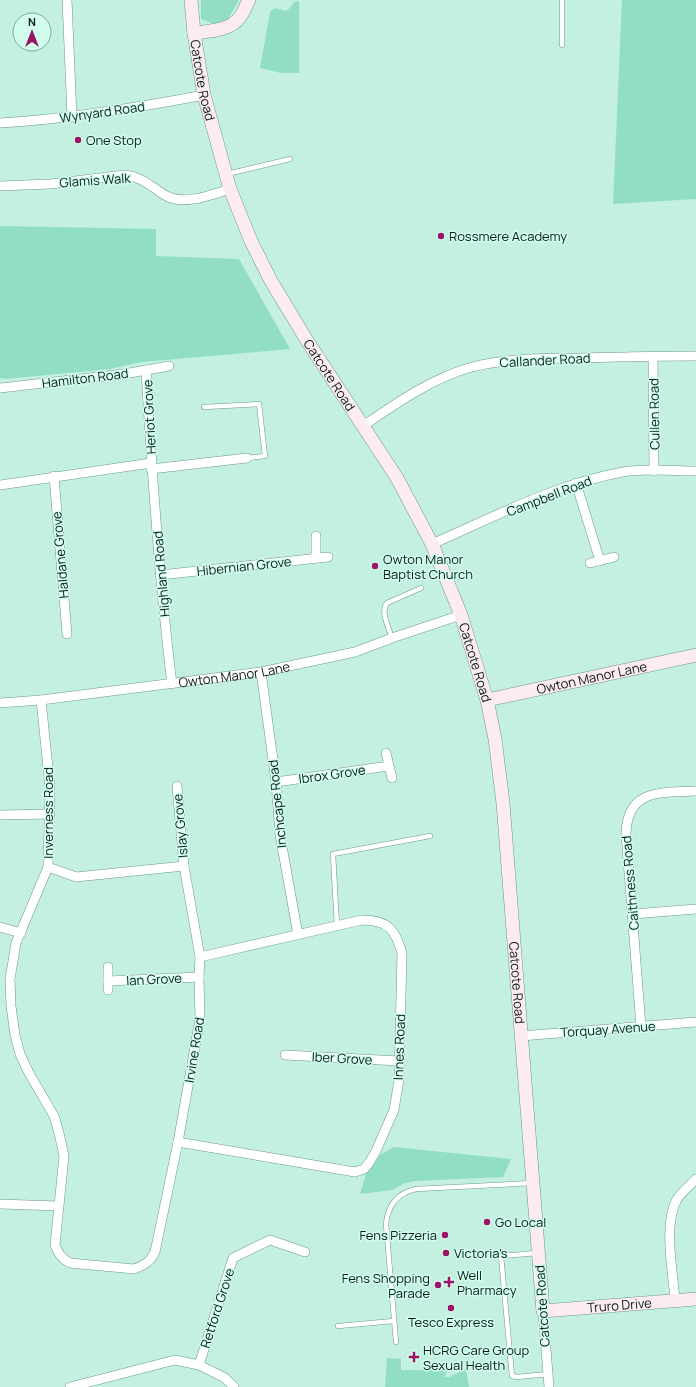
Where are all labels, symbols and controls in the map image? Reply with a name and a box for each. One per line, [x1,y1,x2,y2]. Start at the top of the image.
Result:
north arrow [12,12,52,52]
text: N [28,14,36,29]
street label: Catcote Road [186,38,220,123]
street label: Wynyard Road [58,97,146,127]
place label: One Stop [86,131,142,149]
marker: One Stop [73,135,83,145]
street label: Glamis Walk [59,169,132,191]
place label: Rossmere Academy [449,227,567,245]
marker: Rossmere Academy [436,231,446,241]
street label: Catcote Road [299,336,360,414]
street label: Callander Road [499,349,591,371]
street label: Hamilton Road [41,364,129,392]
street label: Cullen Road [644,378,664,450]
street label: Heriot Grove [138,379,160,455]
street label: Campbell Road [504,471,594,521]
street label: Haldane Grove [47,510,73,599]
street label: Highland Road [148,530,174,618]
place label: Owton Manor Baptist Church [383,550,473,583]
street label: Hibernian Grove [196,552,293,580]
marker: Owton Manor Baptist Church [370,561,380,571]
street label: Catcote Road [455,620,496,704]
street label: Owton Manor Lane [177,657,292,691]
street label: Owton Manor Lane [535,657,649,698]
street label: Inchcape Road [263,759,291,849]
street label: Ibrox Grove [297,760,367,788]
street label: Inverness Road [39,767,57,859]
street label: Islay Grove [168,793,192,859]
street label: Caithness Road [617,835,643,931]
street label: Catcote Road [505,941,529,1024]
street label: Ian Grove [126,969,183,989]
street label: Innes Road [389,1014,409,1080]
street label: Irvine Road [180,1016,208,1084]
street label: Torquay Avenue [560,1017,657,1041]
street label: Iber Grove [311,1047,373,1069]
place label: Go Local [495,1213,546,1231]
marker: Go Local [482,1217,492,1227]
place label: Fens Pizzeria [359,1226,437,1244]
marker: Fens Pizzeria [440,1230,450,1240]
place label: Victoria's [454,1244,508,1262]
marker: Victoria's [441,1248,451,1258]
street label: Catcote Road [530,1264,554,1348]
street label: Retford Grove [196,1265,239,1350]
place label: Well Pharmacy [457,1266,517,1299]
place label: Fens Shopping Parade [342,1269,430,1302]
marker: Well Pharmacy [444,1277,454,1287]
marker: Fens Shopping Parade [433,1280,443,1290]
street label: Truro Drive [586,1293,653,1317]
marker: Tesco Express [446,1303,456,1313]
place label: Tesco Express [408,1313,494,1331]
place label: HCRG Care Group Sexual Health [423,1341,530,1374]
marker: HCRG Care Group Sexual Health [408,1351,420,1363]

